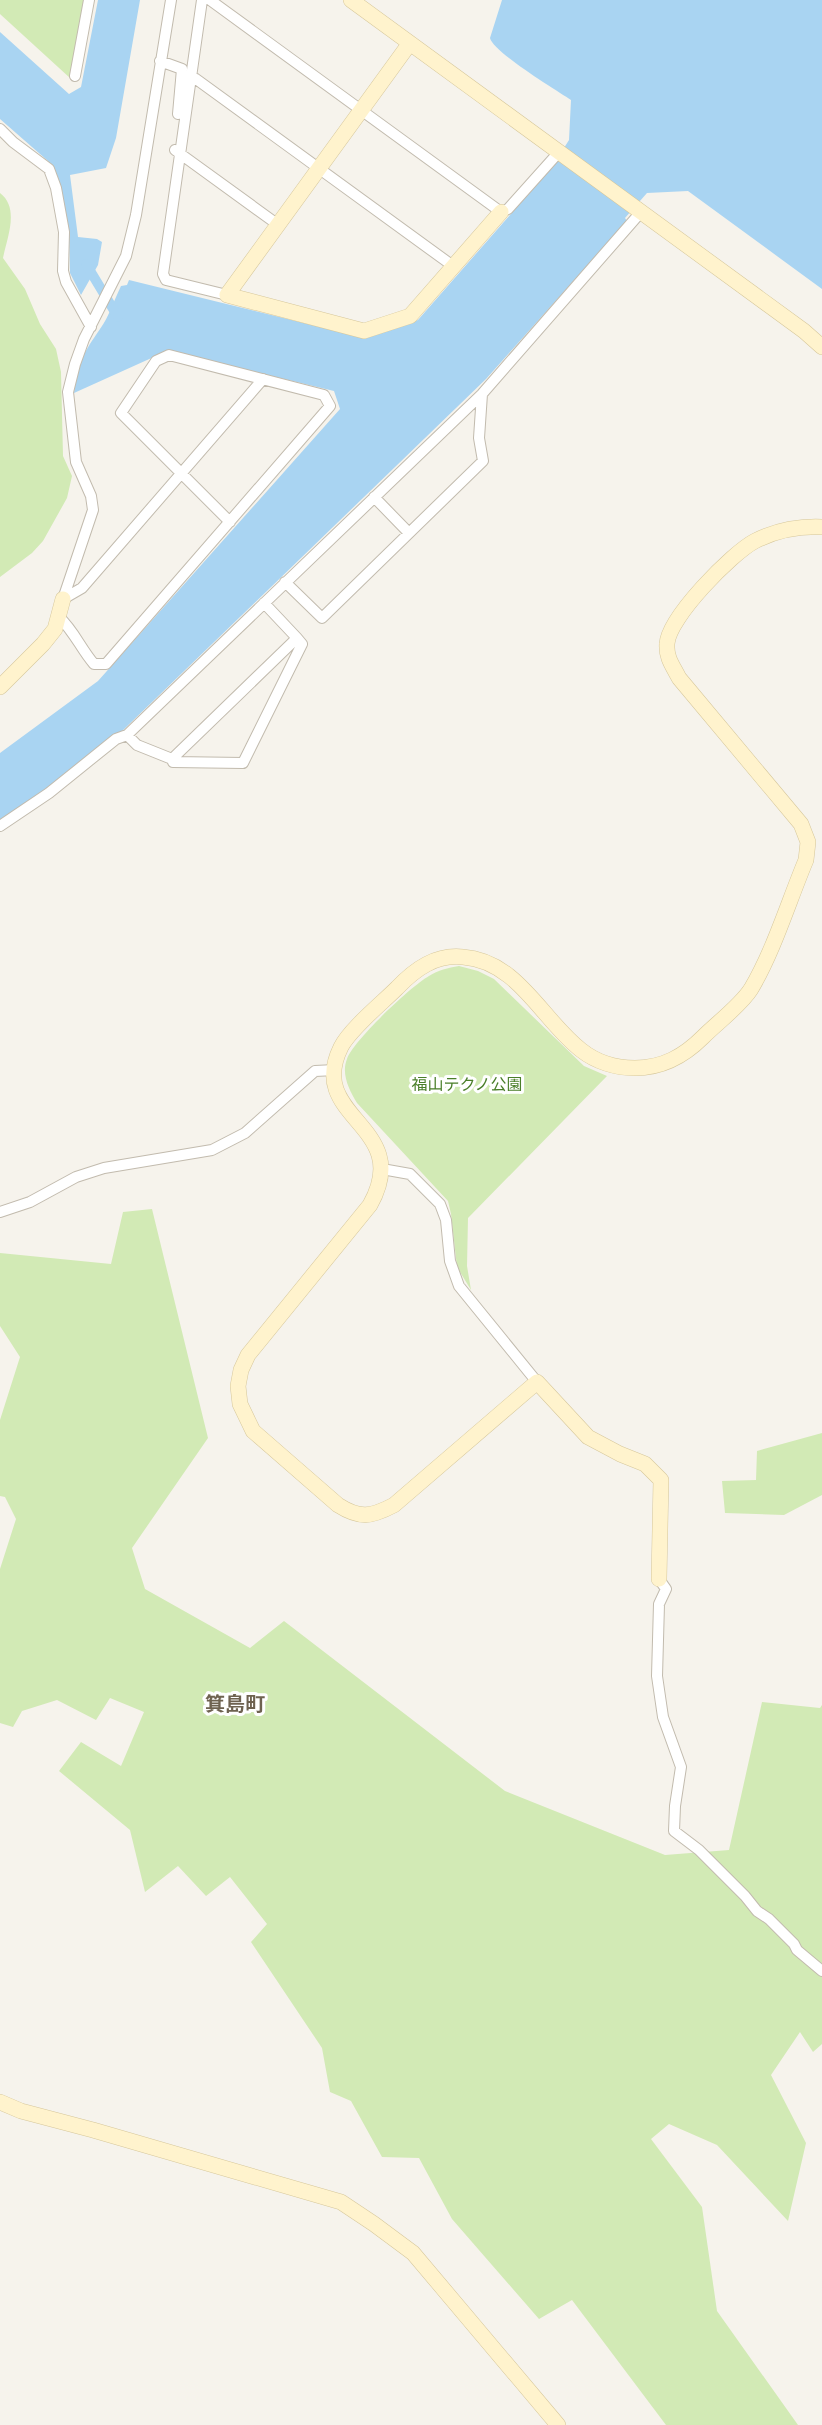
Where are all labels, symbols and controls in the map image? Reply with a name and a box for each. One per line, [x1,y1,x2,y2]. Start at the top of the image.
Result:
park label: 福山テクノ公園 [411,1076,523,1096]
district label: 箕島町 [205,1693,265,1719]

